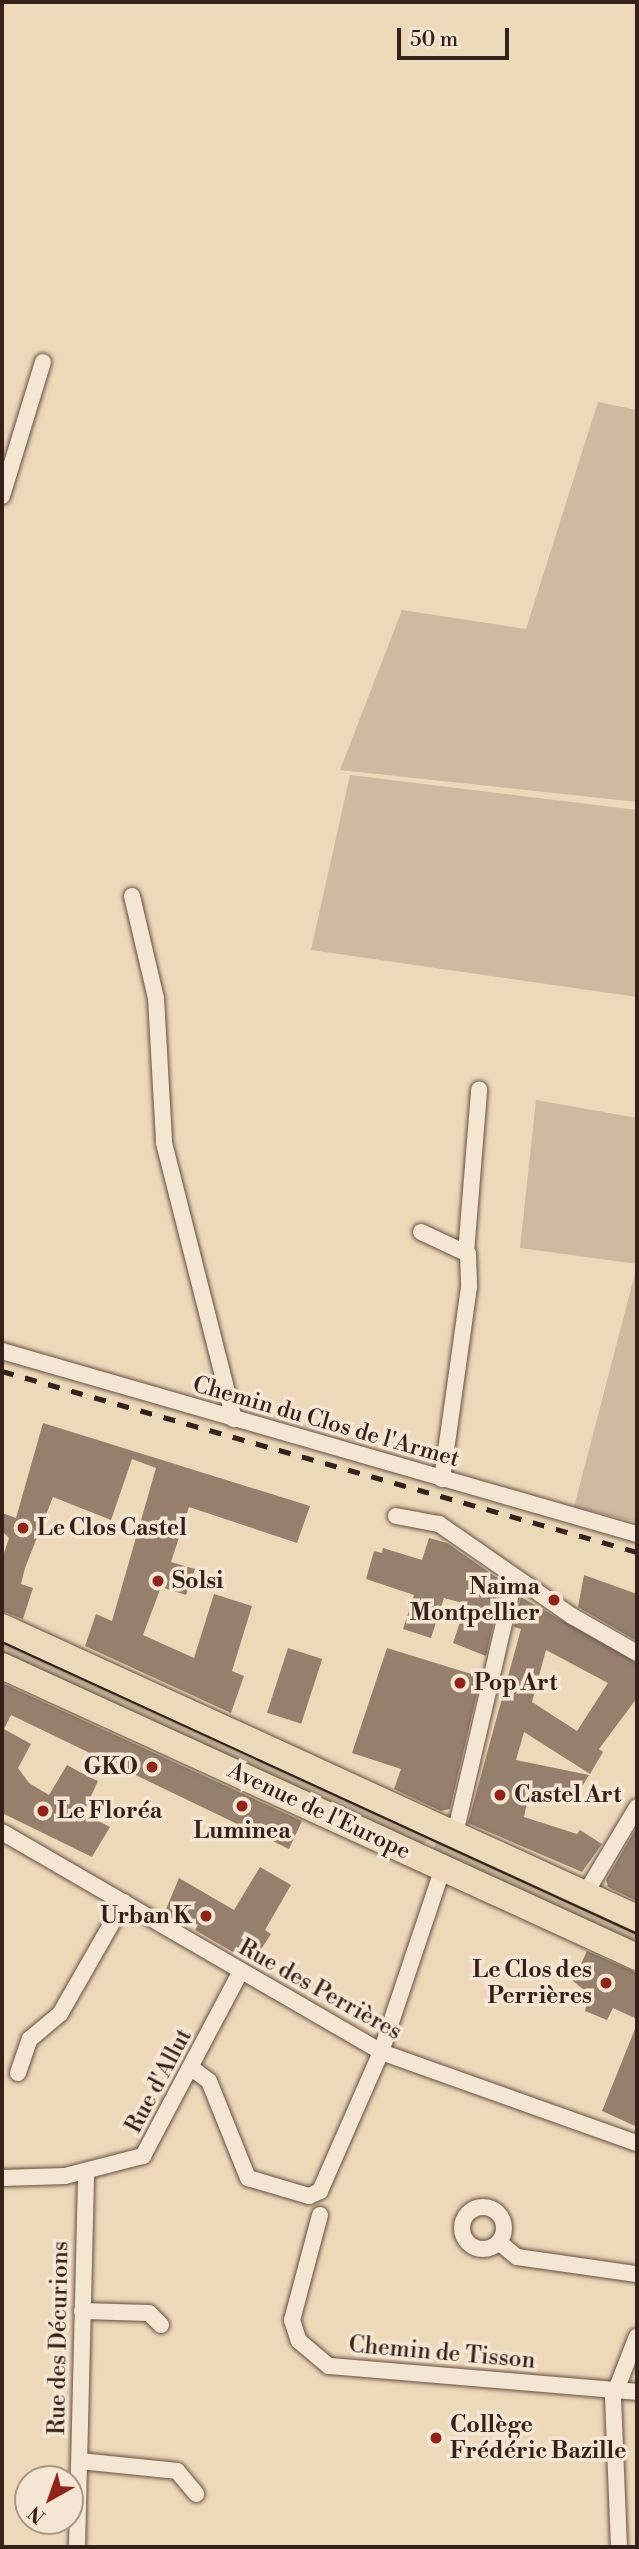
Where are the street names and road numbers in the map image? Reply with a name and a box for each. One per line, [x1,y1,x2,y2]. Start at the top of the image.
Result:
street label: Chemin du Clos de l'Armet [190,1371,462,1473]
street label: Avenue de l'Europe [223,1757,415,1865]
street label: Rue des Perrières [234,1934,406,2046]
street label: Rue d'Allut [120,2024,198,2138]
street label: Rue des Décurions [44,2241,74,2435]
street label: Chemin de Tisson [348,2331,536,2375]

